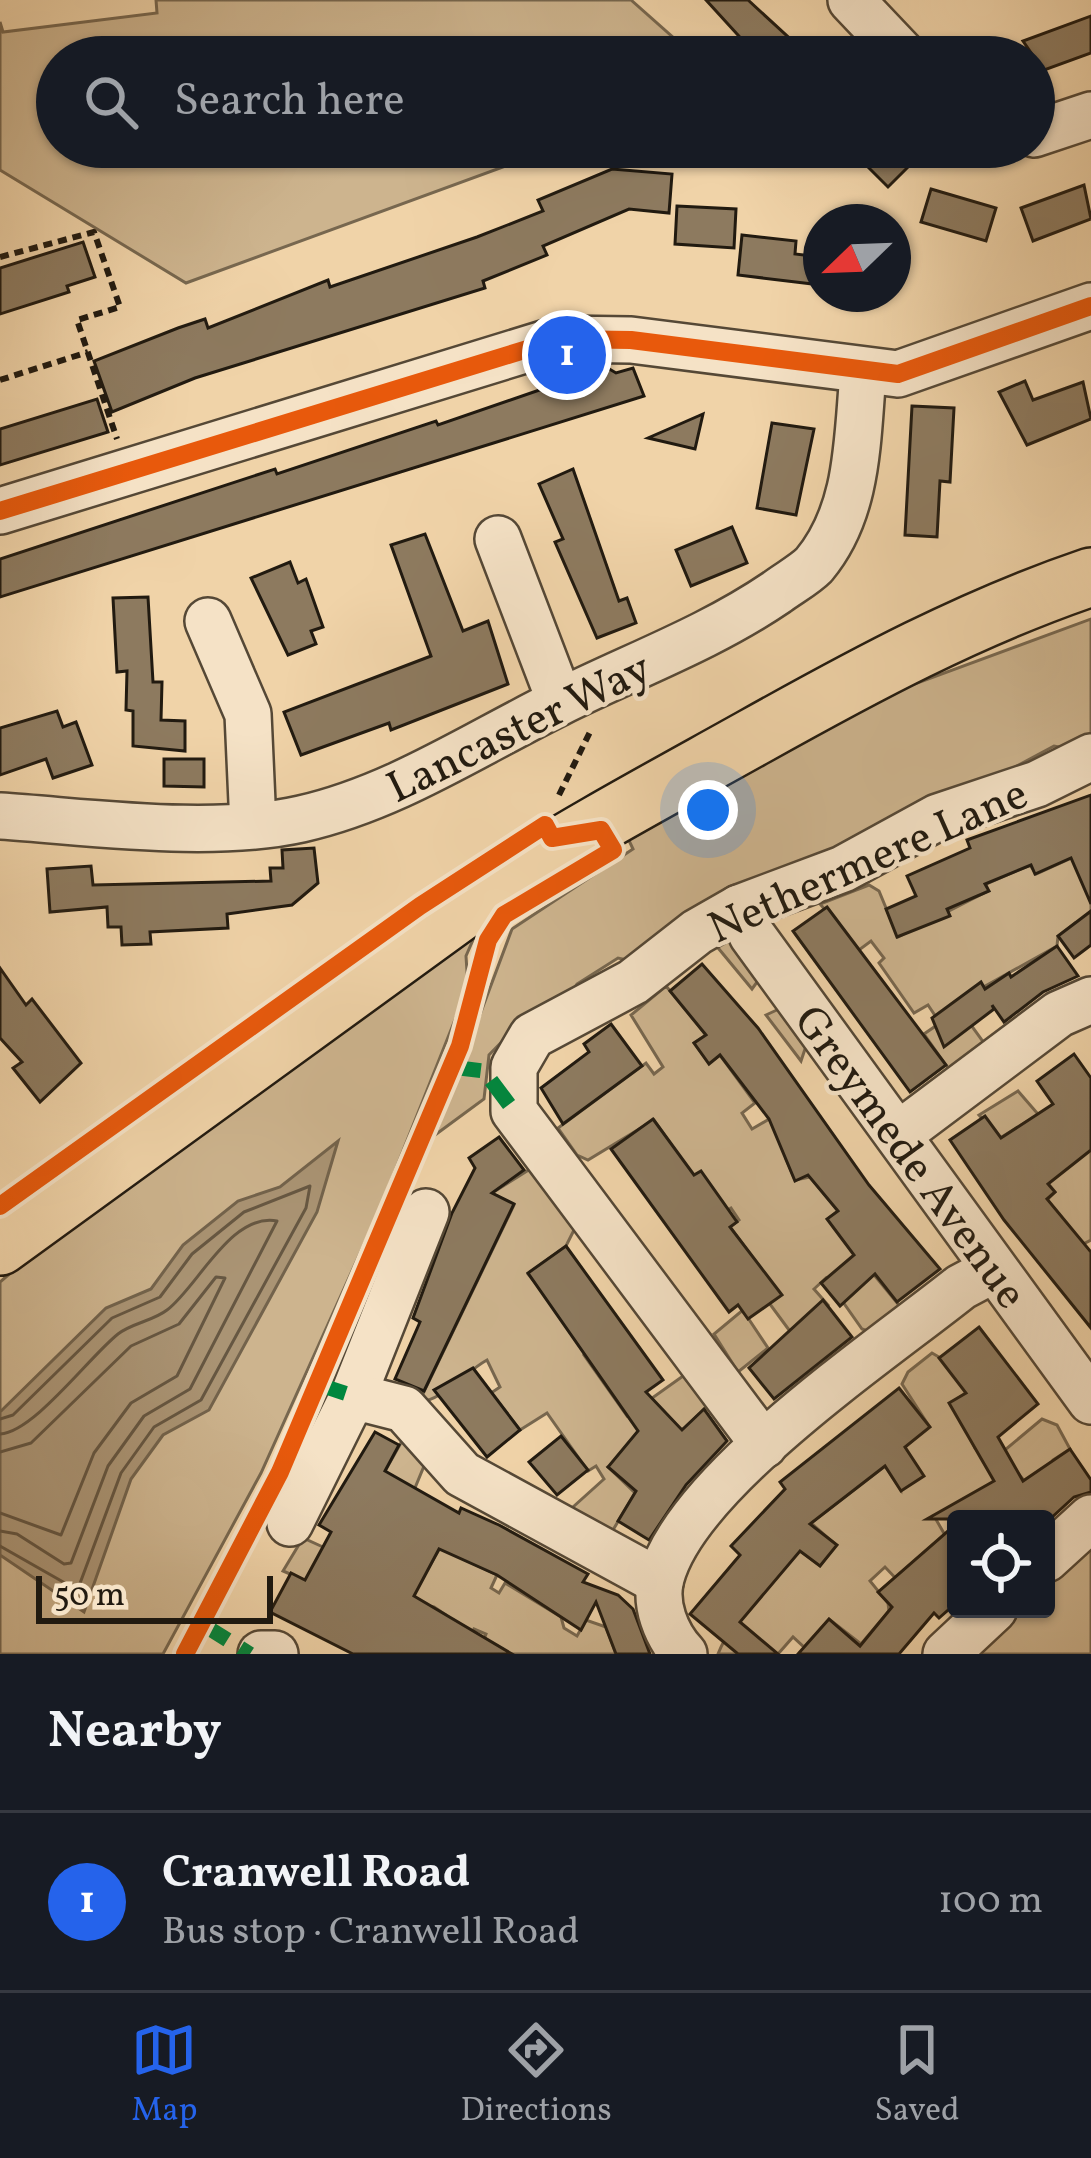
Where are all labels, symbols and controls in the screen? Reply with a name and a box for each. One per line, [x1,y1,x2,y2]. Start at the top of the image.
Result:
search box [36,36,1055,168]
icon: search [78,69,144,135]
text: Search here [174,71,405,134]
north arrow [803,204,911,312]
pin: 1 [528,310,606,400]
street label: Lancaster Way [377,639,663,821]
street label: Nethermere Lane [699,764,1039,962]
your location [678,780,738,840]
street label: Greymede Avenue [777,994,1040,1323]
map controls [947,1510,1055,1618]
button: locate [947,1510,1055,1618]
scale bar [36,1570,273,1623]
text: 50 m [54,1574,125,1620]
text: Nearby [48,1697,222,1768]
text: Cranwell Road [162,1843,470,1906]
text: 1 [79,1875,95,1929]
text: 100 m [938,1875,1043,1929]
text: Bus stop · Cranwell Road [162,1906,580,1960]
tab: Map [131,2017,198,2135]
tab: Directions [460,2017,612,2135]
tab: Saved [875,2017,960,2135]

